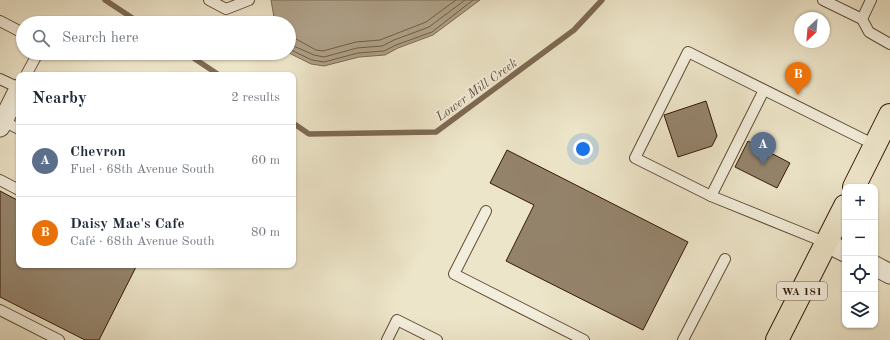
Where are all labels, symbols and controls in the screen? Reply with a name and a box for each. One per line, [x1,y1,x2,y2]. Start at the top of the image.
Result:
north arrow [794,12,830,48]
search box [16,16,296,60]
icon: search [30,27,52,49]
text: Search here [62,31,139,46]
water label: Lower Mill Creek [433,56,520,125]
pin: B [785,62,811,95]
text: Nearby [32,90,87,107]
text: 2 results [231,91,280,104]
pin: A [750,132,776,165]
your location [573,139,593,159]
text: Chevron [70,145,126,160]
text: A [40,154,50,167]
text: 60 m [251,154,280,167]
text: Fuel · 68th Avenue South [70,163,214,176]
map controls [842,184,878,328]
button: + [842,184,878,220]
text: Daisy Mae's Cafe [70,217,185,232]
button: − [842,220,878,256]
text: B [40,226,50,239]
text: 80 m [251,226,280,239]
text: Café · 68th Avenue South [70,235,215,248]
button: locate [842,256,878,292]
road number: WA 181 [777,282,827,300]
button: layers [842,292,878,328]

